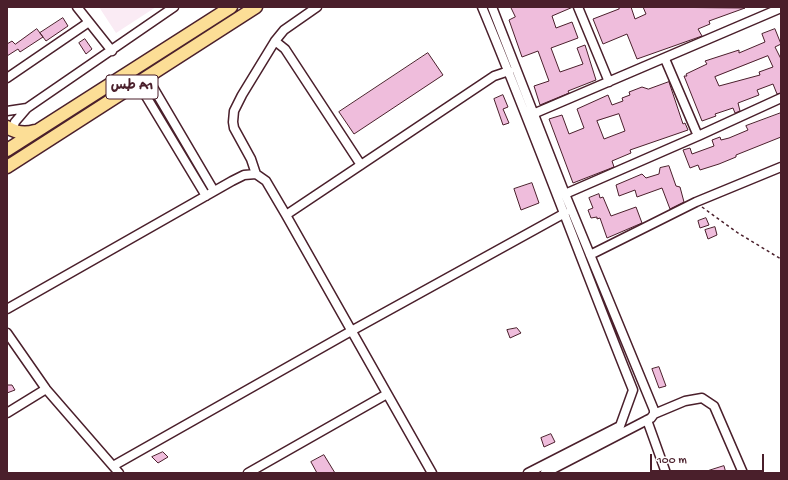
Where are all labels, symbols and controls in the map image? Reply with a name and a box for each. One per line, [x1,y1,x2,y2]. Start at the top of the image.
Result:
road number: طس A1 [106,75,158,99]
scale bar [652,446,766,472]
text: 100 m [657,454,687,468]

